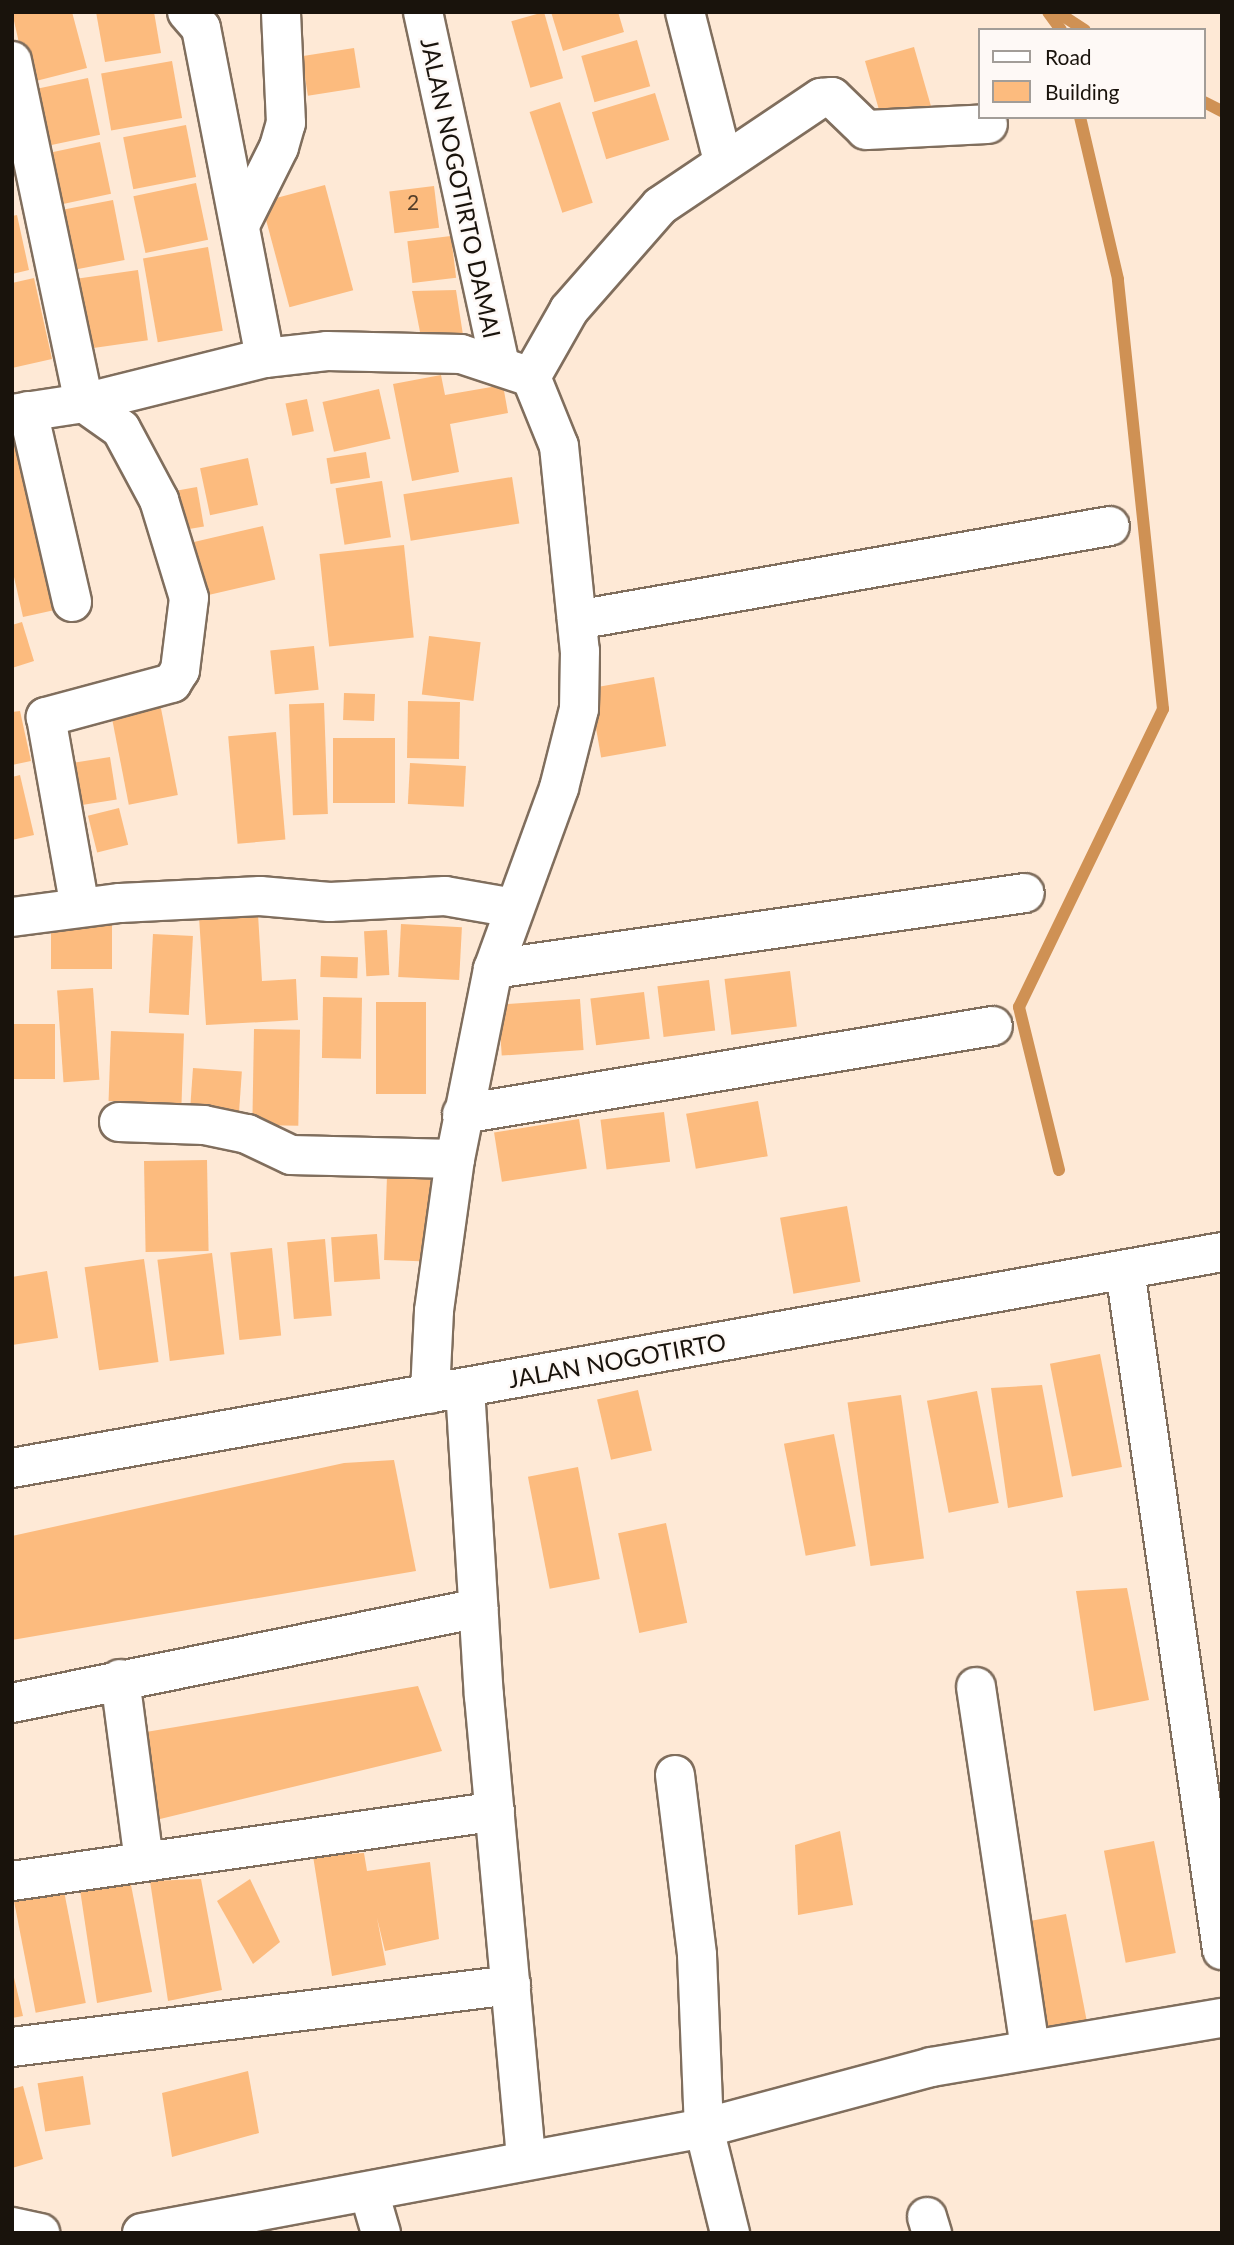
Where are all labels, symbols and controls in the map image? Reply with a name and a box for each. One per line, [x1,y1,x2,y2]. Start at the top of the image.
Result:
legend [978,28,1206,119]
street label: JALAN NOGOTIRTO DAMAI [415,35,507,341]
text: Road [1045,44,1092,69]
text: Building [1045,79,1120,104]
house number: 2 [407,189,419,215]
street label: JALAN NOGOTIRTO [506,1327,728,1393]

